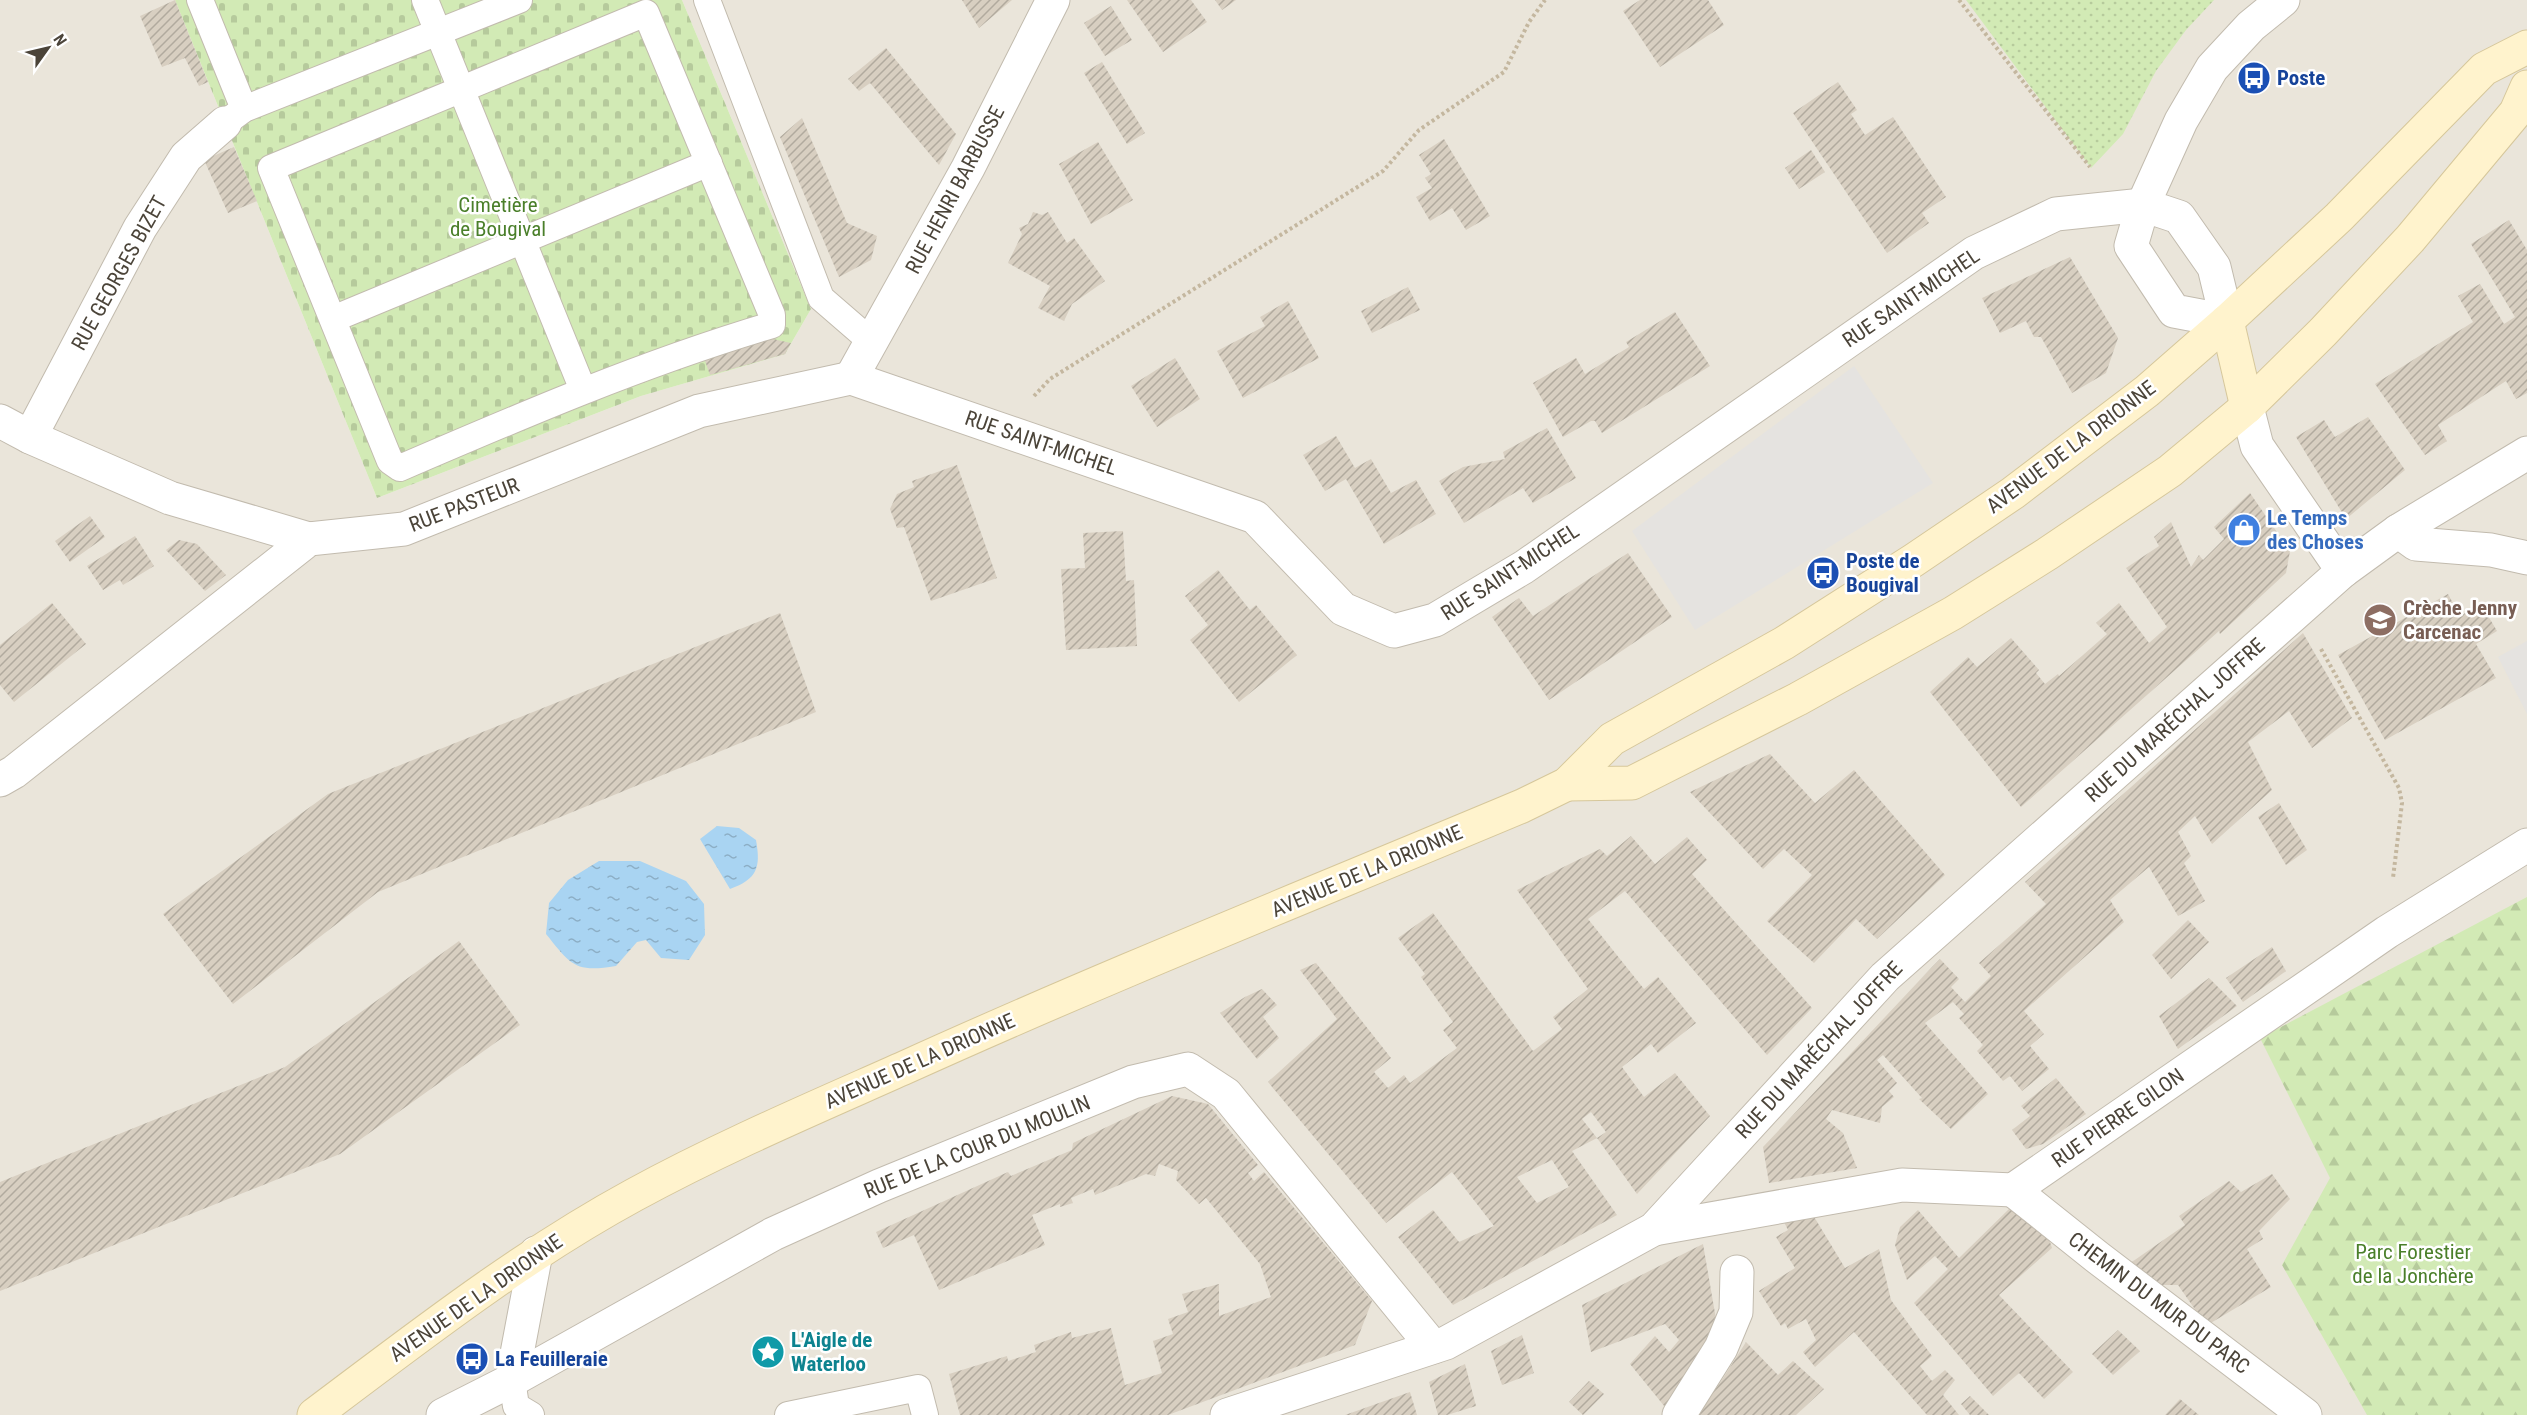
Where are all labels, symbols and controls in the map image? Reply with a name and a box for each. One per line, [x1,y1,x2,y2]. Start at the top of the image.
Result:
north arrow [18,18,78,78]
text: N [49,31,71,49]
bus stop icon: Poste [2236,60,2272,96]
place label: Poste [2277,66,2325,90]
street label: RUE HENRI BARBUSSE [901,102,1009,278]
street label: RUE GEORGES BIZET [67,192,171,354]
park label: Cimetière de Bougival [450,193,546,241]
street label: RUE SAINT-MICHEL [1838,243,1984,353]
street label: AVENUE DE LA DRIONNE [1982,376,2160,518]
street label: RUE SAINT-MICHEL [962,406,1120,480]
street label: RUE PASTEUR [406,473,522,537]
place label: Le Temps des Choses [2267,506,2364,554]
shop icon: Le Temps des Choses [2226,512,2262,548]
street label: RUE SAINT-MICHEL [1437,519,1583,625]
place label: Poste de Bougival [1846,549,1920,597]
bus stop icon: Poste de Bougival [1805,555,1841,591]
place label: Crèche Jenny Carcenac [2403,596,2518,644]
school or university icon: Crèche Jenny Carcenac [2362,602,2398,638]
street label: RUE DU MARÉCHAL JOFFRE [2080,633,2270,807]
street label: AVENUE DE LA DRIONNE [1268,820,1466,922]
street label: RUE DU MARÉCHAL JOFFRE [1731,957,1907,1143]
street label: AVENUE DE LA DRIONNE [821,1008,1019,1114]
street label: RUE PIERRE GILON [2047,1064,2189,1172]
street label: RUE DE LA COUR DU MOULIN [860,1091,1094,1203]
street label: CHEMIN DU MUR DU PARC [2064,1227,2254,1379]
street label: AVENUE DE LA DRIONNE [385,1229,567,1367]
park label: Parc Forestier de la Jonchère [2352,1240,2474,1288]
place label: L'Aigle de Waterloo [791,1328,872,1376]
place icon: L'Aigle de Waterloo [750,1334,786,1370]
bus stop icon: La Feuilleraie [454,1341,490,1377]
place label: La Feuilleraie [495,1347,608,1371]

